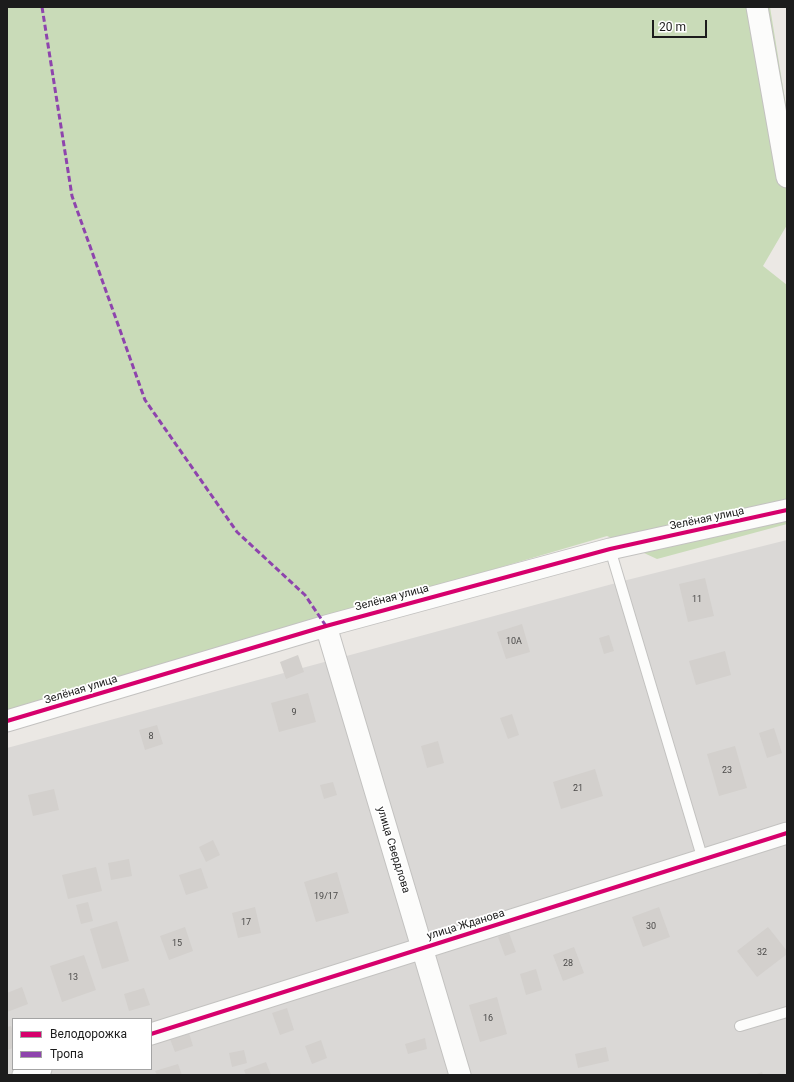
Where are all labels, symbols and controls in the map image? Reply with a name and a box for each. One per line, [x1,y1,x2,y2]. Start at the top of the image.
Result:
scale bar [654,12,709,38]
text: 20 m [659,20,686,34]
street label: Зелёная улица [669,505,745,533]
street label: Зелёная улица [354,582,430,614]
house number: 11 [692,595,702,605]
house number: 10А [506,637,522,647]
street label: Зелёная улица [43,673,119,707]
house number: 9 [291,708,297,718]
house number: 8 [148,732,154,742]
house number: 23 [722,766,732,776]
house number: 21 [573,784,583,794]
street label: улица Свердлова [374,805,412,895]
house number: 19/17 [314,892,338,902]
street label: улица Жданова [426,907,506,943]
house number: 17 [241,918,251,928]
house number: 30 [646,922,656,932]
house number: 15 [172,939,182,949]
house number: 32 [757,948,767,958]
house number: 28 [563,959,573,969]
house number: 13 [68,973,78,983]
house number: 16 [483,1014,493,1024]
legend [12,1018,152,1070]
text: Велодорожка [50,1027,127,1041]
text: Тропа [50,1047,84,1061]

